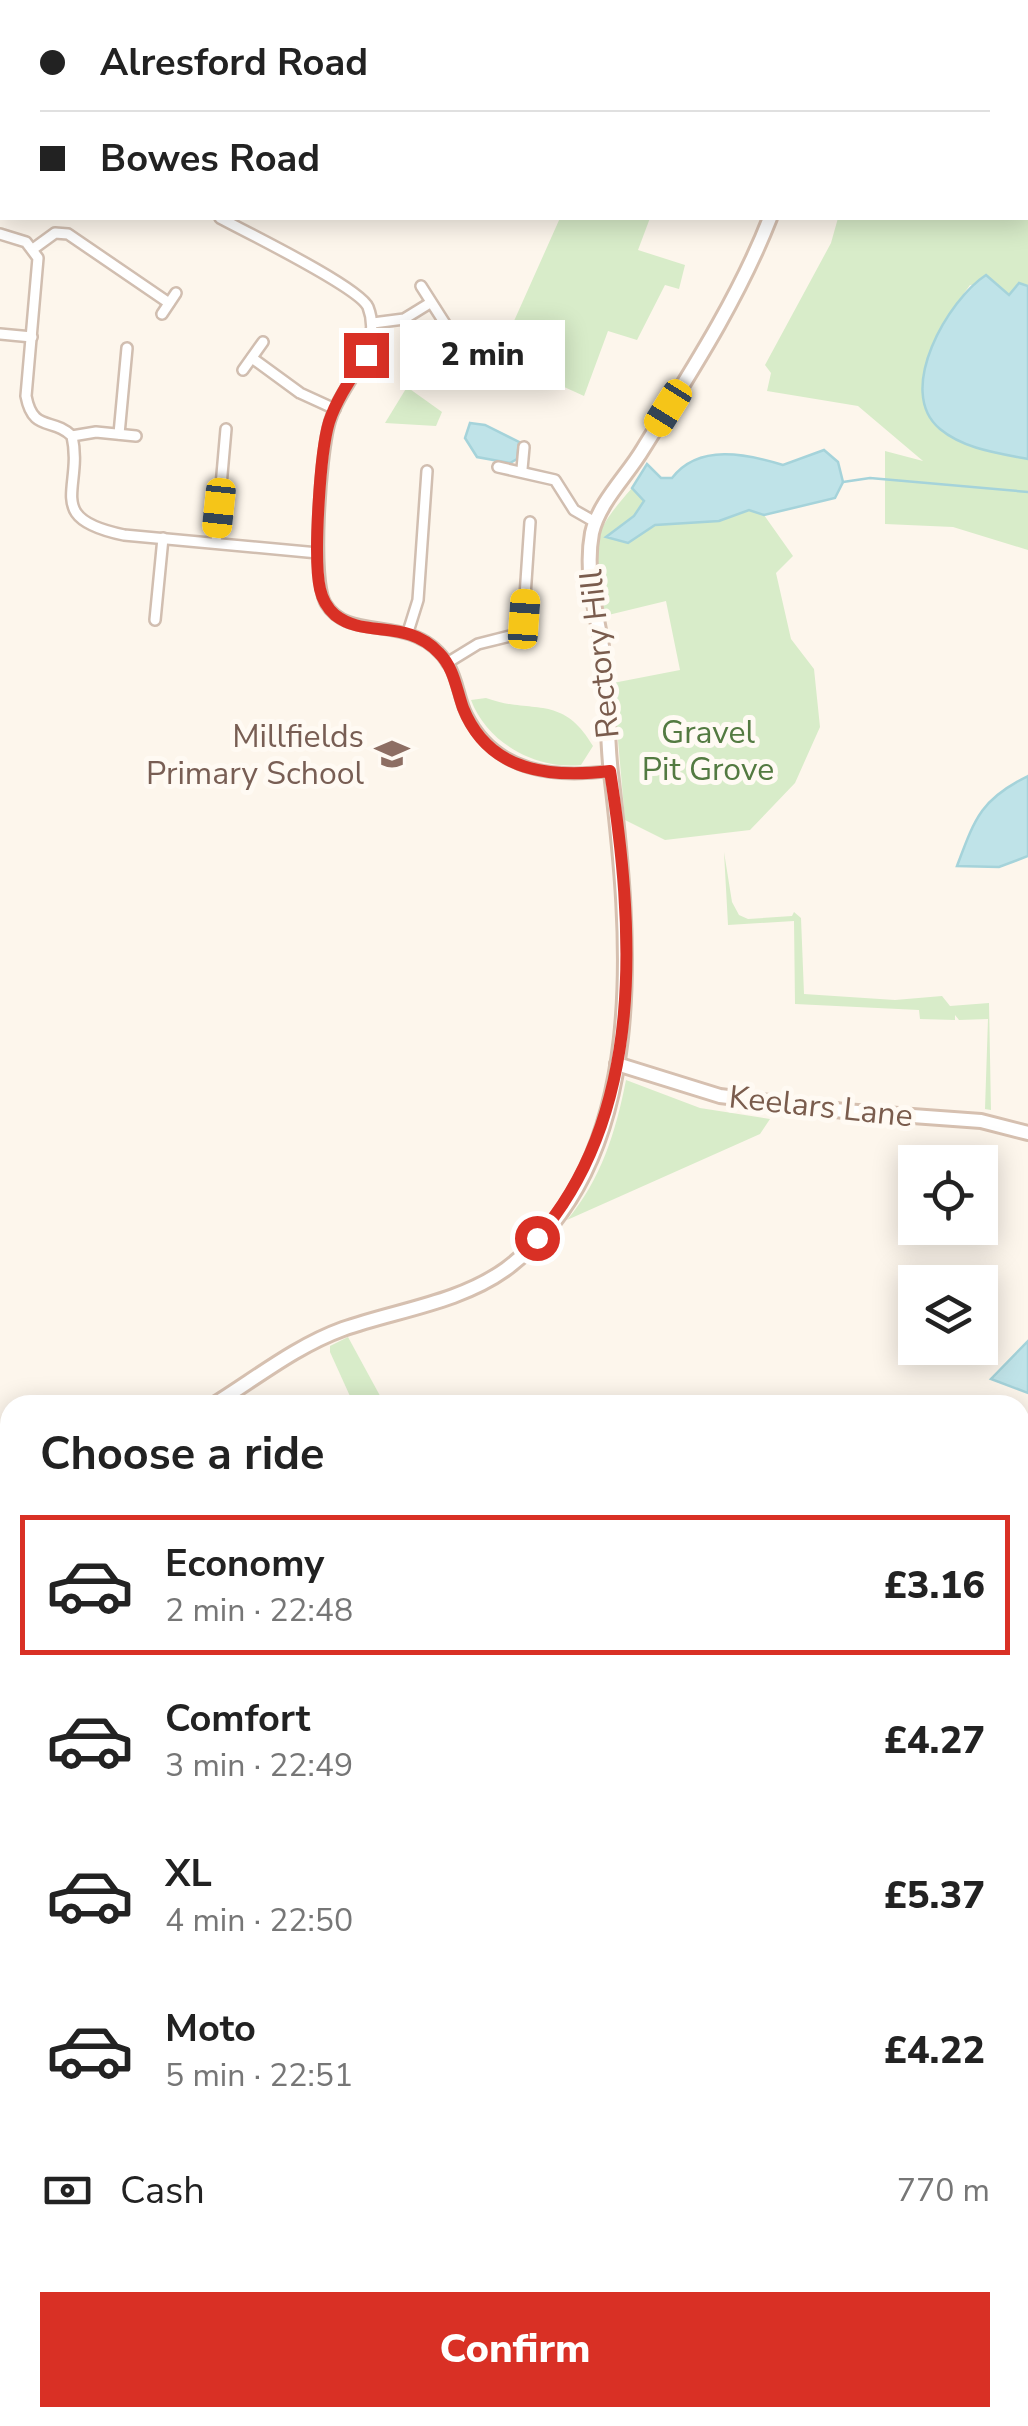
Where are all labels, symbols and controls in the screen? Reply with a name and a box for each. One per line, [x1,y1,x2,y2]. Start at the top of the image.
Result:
text: Alresford Road [100,37,368,88]
text: Bowes Road [100,133,320,184]
callout: 2 min [401,320,566,390]
route end [344,333,389,378]
text: 2 min [440,333,525,376]
car [639,375,697,441]
car [201,477,237,539]
street label: Rectory Hill [569,567,630,741]
car [507,588,541,650]
park label: Gravel Pit Grove [642,711,774,791]
place label: Millfields Primary School [146,715,365,795]
school or university icon: Millfields Primary School [373,735,411,773]
street label: Keelars Lane [727,1075,915,1138]
map controls [898,1145,998,1365]
button: locate [898,1145,998,1245]
route start [515,1216,560,1261]
button: layers [898,1265,998,1365]
text: Choose a ride [40,1424,325,1485]
text: Economy [165,1538,324,1589]
icon: car [45,1540,135,1630]
text: £3.16 [884,1560,985,1611]
text: 2 min · 22:48 [165,1589,353,1632]
text: Comfort [165,1693,310,1744]
icon: car [45,1695,135,1785]
text: £4.27 [884,1715,985,1766]
text: 3 min · 22:49 [165,1744,353,1787]
text: XL [165,1848,212,1899]
icon: car [45,1850,135,1940]
text: £5.37 [884,1870,985,1921]
text: 4 min · 22:50 [165,1899,353,1942]
text: Moto [165,2003,256,2054]
icon: car [45,2005,135,2095]
text: £4.22 [884,2025,985,2076]
text: 5 min · 22:51 [165,2054,353,2097]
icon: cash [40,2163,95,2218]
text: Cash [120,2165,205,2216]
text: 770 m [897,2169,990,2212]
button: Confirm [40,2292,990,2407]

